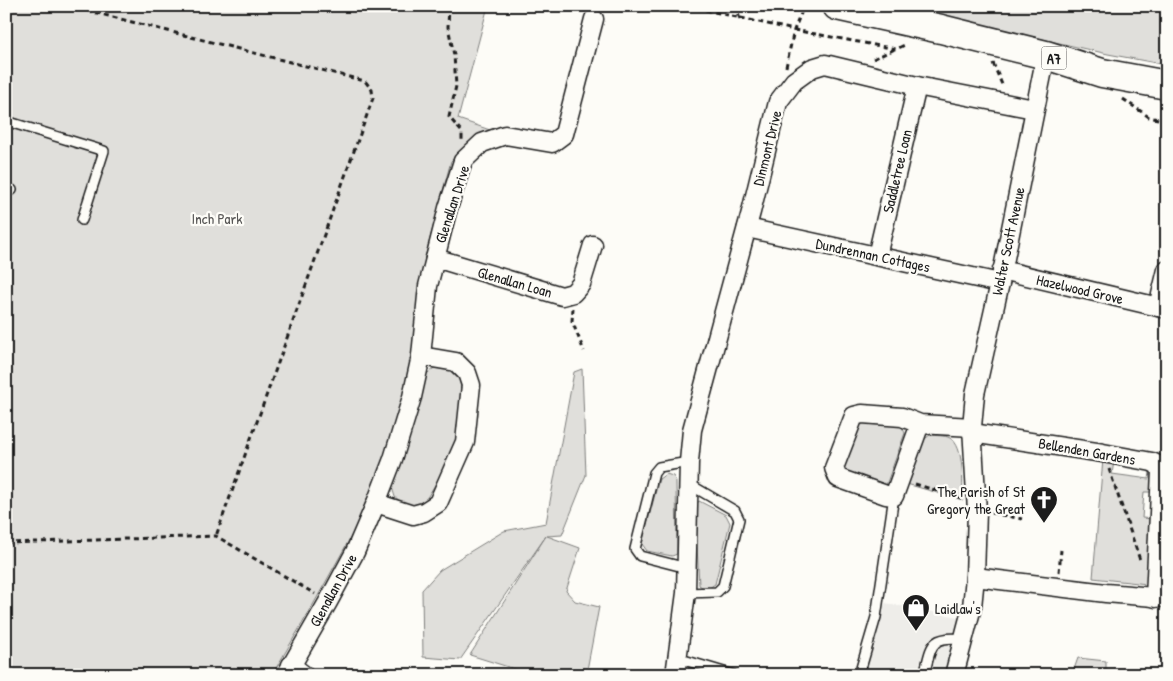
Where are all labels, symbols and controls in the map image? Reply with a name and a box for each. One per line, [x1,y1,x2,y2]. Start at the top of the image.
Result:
road number: A7 [1042,46,1066,70]
street label: Dinmont Drive [747,108,787,188]
street label: Saddletree Loan [877,127,917,215]
street label: Glenallan Drive [430,162,474,246]
street label: Walter Scott Avenue [986,185,1030,297]
park label: Inch Park [192,208,242,229]
street label: Dundrennan Cottages [814,233,932,277]
street label: Glenallan Loan [475,261,555,303]
street label: Hazelwood Grove [1034,269,1126,309]
street label: Bellenden Gardens [1037,432,1137,470]
place label: The Parish of St Gregory the Great [927,481,1026,519]
church icon: The Parish of St Gregory the Great [1029,485,1059,524]
street label: Glenallan Drive [304,550,362,630]
shop icon: Laidlaw's [901,593,931,632]
place label: Laidlaw's [935,598,981,619]

